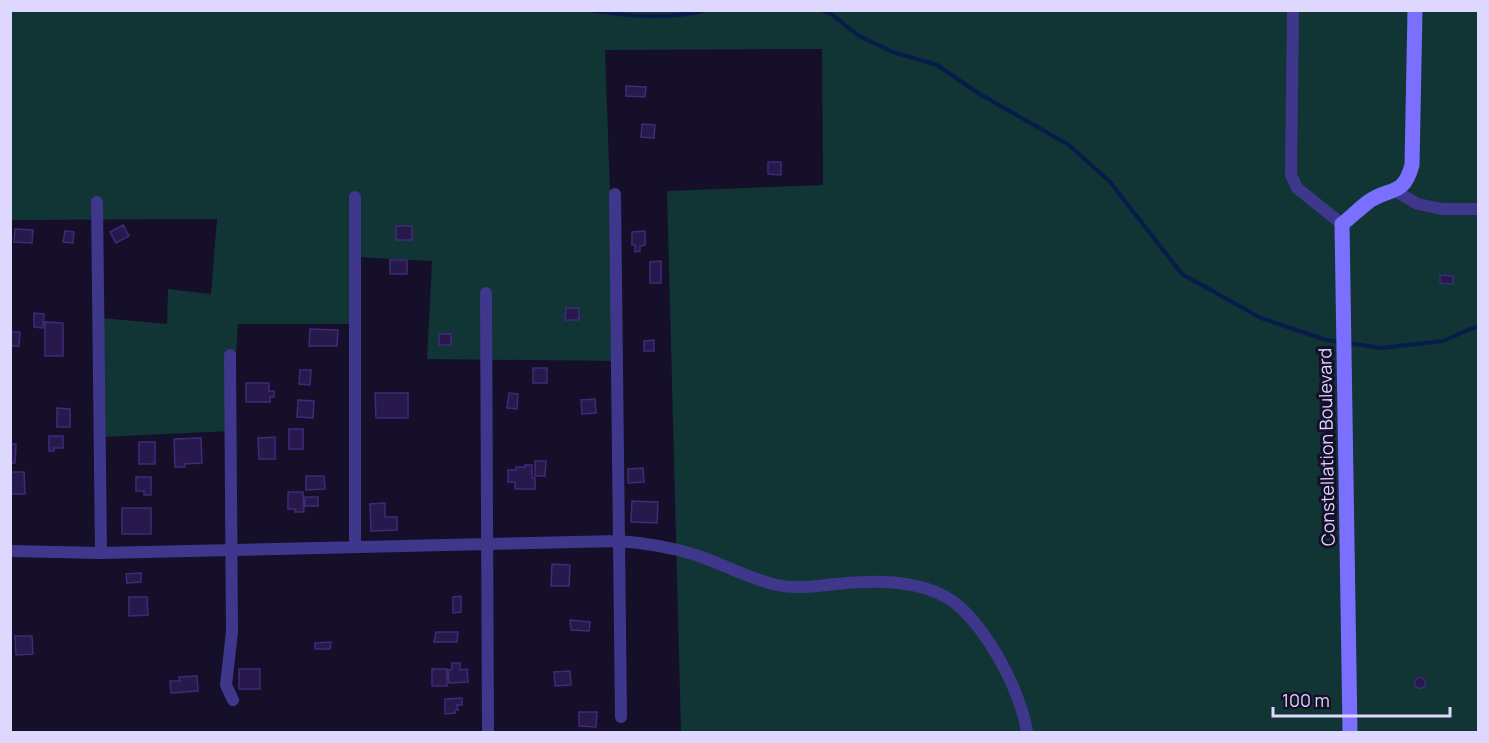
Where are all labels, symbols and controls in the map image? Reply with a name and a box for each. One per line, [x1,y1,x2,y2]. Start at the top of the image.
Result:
street label: Constellation Boulevard [1312,348,1340,546]
scale bar [1273,680,1450,718]
text: 100 m [1282,688,1330,712]

